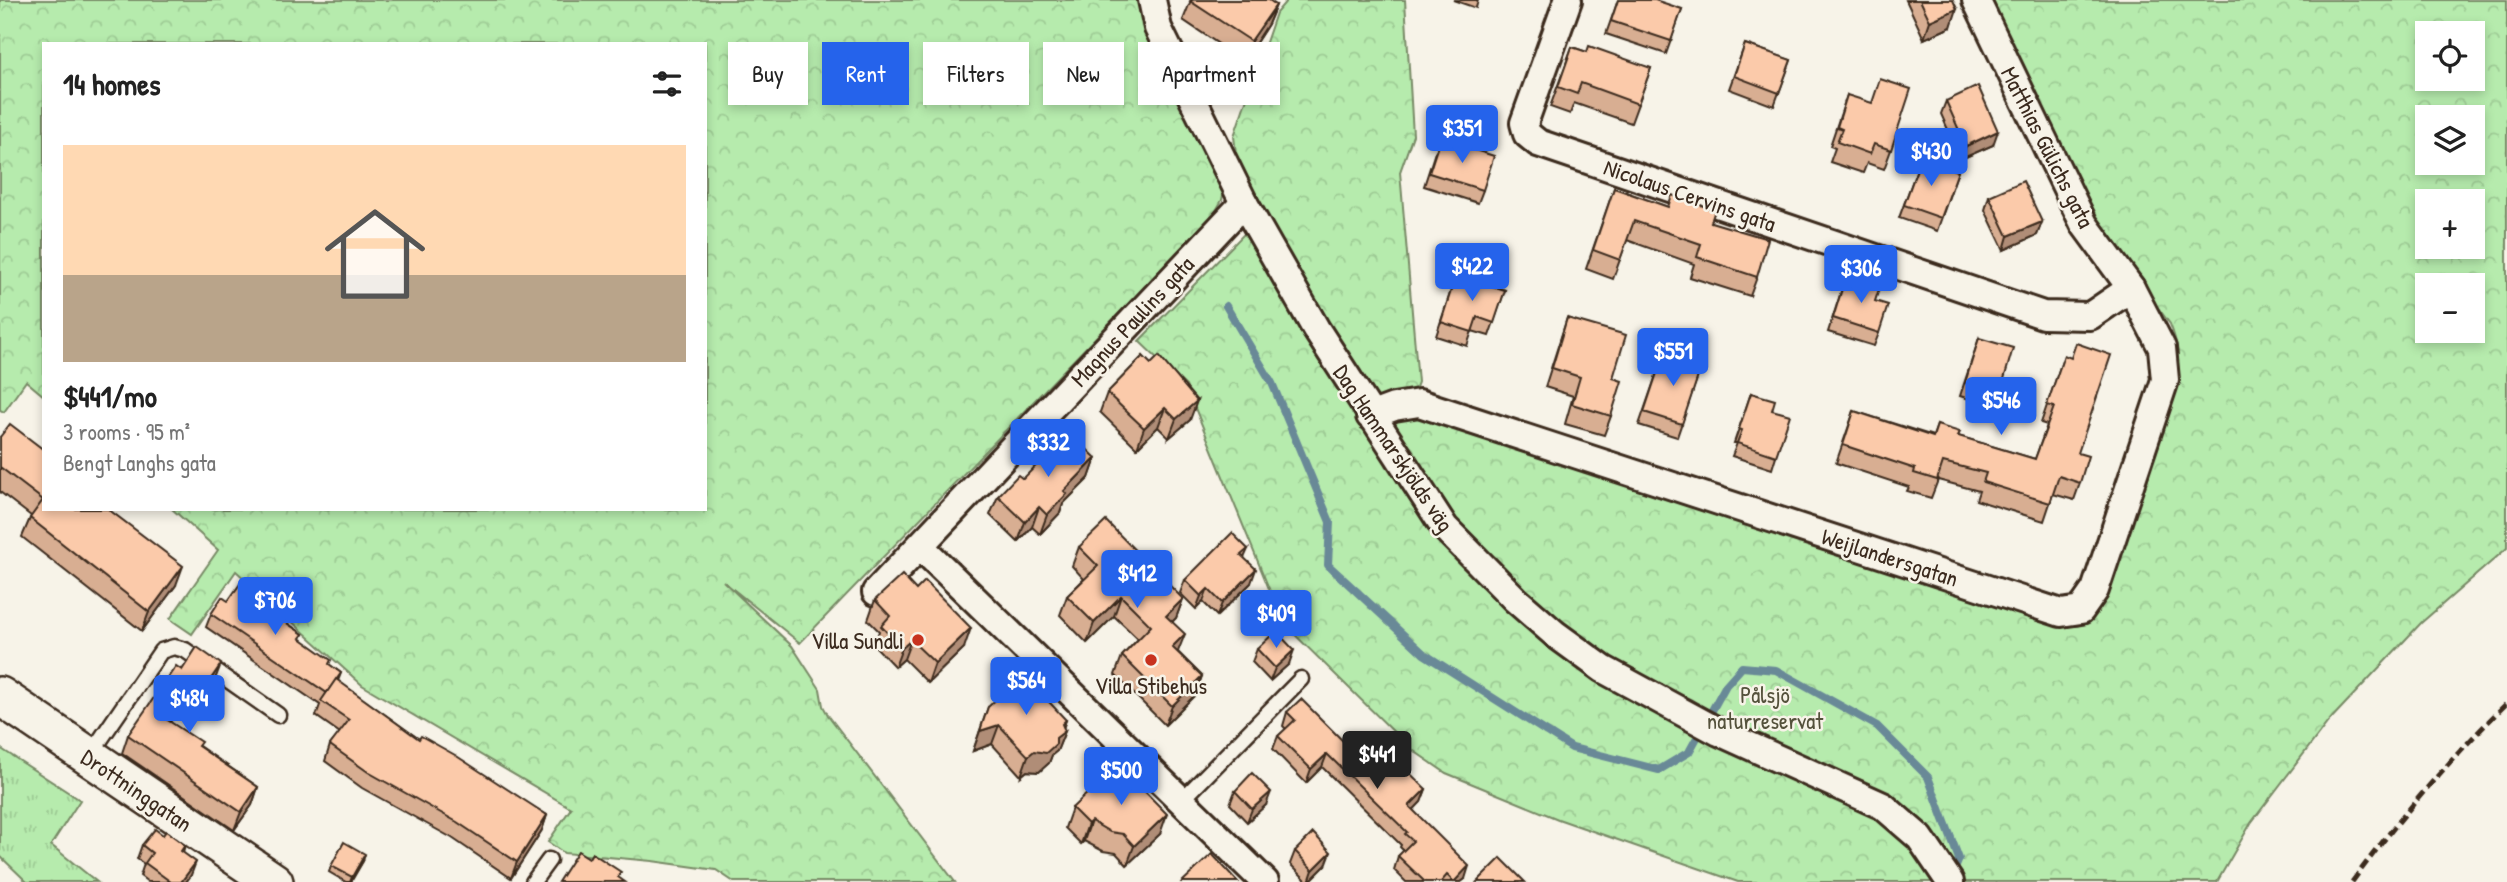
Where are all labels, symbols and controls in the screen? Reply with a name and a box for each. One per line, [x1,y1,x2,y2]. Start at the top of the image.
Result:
map controls [2415,21,2485,343]
button: locate [2415,21,2485,91]
chip: Buy [728,42,808,105]
chip: Rent [822,42,909,105]
chip: Filters [923,42,1029,105]
chip: New [1043,42,1124,105]
chip: Apartment [1138,42,1280,105]
street label: Matthias Gülichs gata [1994,61,2102,233]
text: 14 homes [63,64,161,104]
icon: filters [648,65,686,103]
button: layers [2415,105,2485,175]
pin: $351 [1421,106,1503,165]
text: $351 [1442,112,1482,143]
pin: $430 [1890,128,1972,188]
text: $430 [1911,135,1951,166]
street label: Nicolaus Cervins gata [1600,151,1780,239]
button: + [2415,189,2485,259]
icon: home [312,191,438,317]
pin: $422 [1431,244,1513,303]
pin: $306 [1820,246,1902,305]
street label: Magnus Paulins gata [1063,249,1201,393]
text: $422 [1451,250,1493,281]
text: $306 [1840,252,1882,283]
button: − [2415,273,2485,343]
pin: $551 [1632,328,1714,388]
text: $551 [1653,335,1693,366]
street label: Dag Hammarskjölds väg [1327,358,1461,538]
text: $441/mo [63,376,157,416]
pin: $546 [1960,378,2042,437]
text: $546 [1981,384,2021,415]
text: 3 rooms · 95 m² [63,416,190,447]
pin: $332 [1007,420,1089,479]
text: $332 [1026,426,1070,457]
text: Bengt Langhs gata [63,447,216,478]
street label: Weijlandersgatan [1818,520,1962,594]
pin: $412 [1096,550,1178,610]
text: $412 [1117,557,1157,588]
pin: $706 [234,578,316,637]
text: $706 [254,584,296,615]
pin: $409 [1235,590,1317,650]
text: $409 [1256,597,1296,628]
place label: Villa Sundli [811,625,904,656]
marker: Villa Sundli [910,632,926,648]
marker: Villa Stibehus [1143,652,1159,668]
pin: $564 [985,658,1067,717]
text: $564 [1006,664,1046,695]
place label: Villa Stibehus [1095,670,1207,701]
pin: $484 [148,676,230,735]
park label: Pålsjö naturreservat [1707,679,1824,736]
text: $484 [170,682,208,713]
pin: $441 [1336,732,1418,791]
text: $441 [1358,738,1396,769]
street label: Drottninggatan [75,741,199,839]
pin: $500 [1080,748,1162,807]
text: $500 [1100,754,1142,785]

